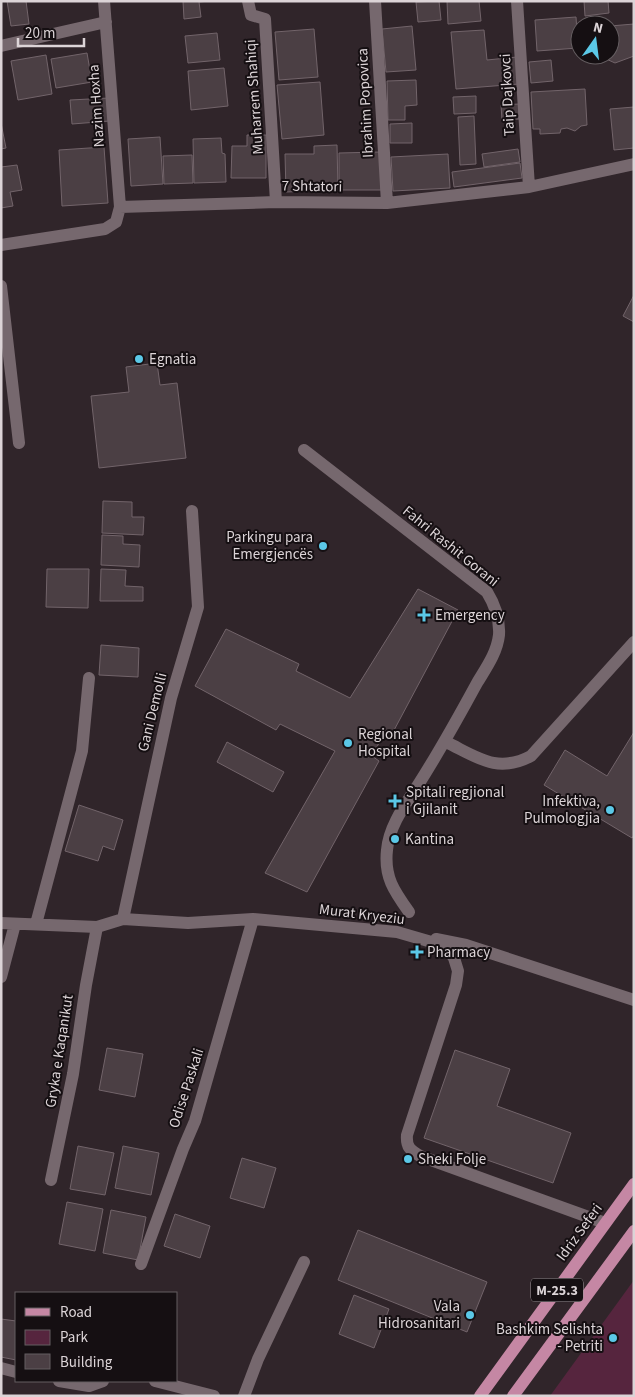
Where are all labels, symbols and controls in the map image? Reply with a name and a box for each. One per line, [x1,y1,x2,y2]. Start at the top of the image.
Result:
scale bar [18,15,84,47]
north arrow [570,15,620,65]
text: N [591,18,605,39]
text: 20 m [25,23,55,44]
street label: Muharrem Shahiqi [240,39,269,155]
street label: Ibrahim Popovica [352,48,379,158]
street label: Taip Dajkovci [495,53,520,137]
street label: Nazim Hoxha [83,64,110,148]
street label: 7 Shtatori [282,175,342,198]
place label: Egnatia [149,349,196,370]
marker: Egnatia [133,353,145,365]
street label: Fahri Rashit Gorani [398,501,503,592]
place label: Parkingu para Emergjencës [226,527,313,565]
marker: Parkingu para Emergjencës [317,540,329,552]
place label: Emergency [435,605,505,626]
marker: Emergency [417,608,431,622]
street label: Gani Demolli [133,671,172,754]
place label: Regional Hospital [358,724,413,762]
marker: Regional Hospital [342,737,354,749]
place label: Spitali regjional i Gjilanit [406,782,505,820]
place label: Infektiva, Pulmologjia [524,791,600,829]
marker: Spitali regjional i Gjilanit [388,794,402,808]
marker: Infektiva, Pulmologjia [604,804,616,816]
place label: Kantina [405,829,454,850]
marker: Kantina [389,833,401,845]
street label: Murat Kryeziu [318,899,406,930]
place label: Pharmacy [427,942,490,963]
marker: Pharmacy [411,946,423,958]
street label: Gryka e Kaqanikut [40,993,79,1109]
street label: Odise Paskali [164,1046,209,1131]
place label: Sheki Folje [418,1149,486,1170]
marker: Sheki Folje [402,1153,414,1165]
street label: Idriz Seferi [551,1199,607,1265]
road number: M-25.3 [531,1278,583,1302]
legend [15,1292,178,1382]
place label: Vala Hidrosanitari [378,1296,460,1334]
text: Road [60,1302,92,1323]
marker: Vala Hidrosanitari [464,1309,476,1321]
place label: Bashkim Selishta - Petriti [496,1319,603,1357]
text: Park [60,1327,89,1348]
marker: Bashkim Selishta - Petriti [607,1332,619,1344]
text: Building [60,1352,113,1373]

